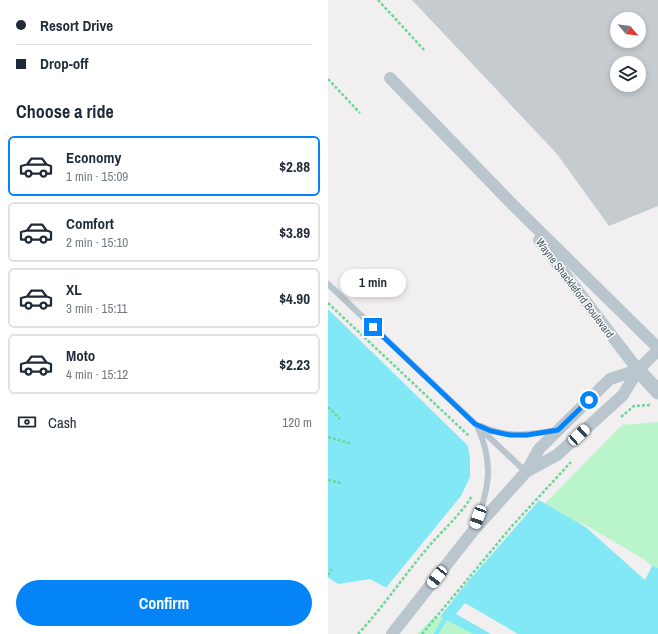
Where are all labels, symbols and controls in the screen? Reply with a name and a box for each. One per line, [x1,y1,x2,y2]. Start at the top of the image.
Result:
north arrow [610,12,646,48]
map controls [610,12,646,92]
text: Resort Drive [40,15,113,36]
text: Drop-off [40,53,89,74]
button: layers [610,56,646,92]
text: Choose a ride [16,99,114,124]
text: Economy [66,147,121,168]
icon: car [18,148,54,184]
text: $2.88 [279,156,310,177]
text: 1 min · 15:09 [66,168,128,185]
text: Comfort [66,213,114,234]
icon: car [18,214,54,250]
text: $3.89 [279,222,310,243]
text: 2 min · 15:10 [66,234,128,251]
street label: Wayne Shackleford Boulevard [533,235,617,341]
callout: 1 min [340,269,406,297]
text: 1 min [359,274,387,291]
text: XL [66,279,82,300]
icon: car [18,280,54,316]
text: $4.90 [279,288,310,309]
text: 3 min · 15:11 [66,300,127,317]
route end [364,318,382,336]
text: Moto [66,345,95,366]
icon: car [18,346,54,382]
text: $2.23 [279,354,310,375]
text: 4 min · 15:12 [66,366,128,383]
route start [580,391,598,409]
icon: cash [16,411,38,433]
text: Cash [48,412,77,433]
text: 120 m [282,414,312,431]
car [566,422,592,448]
car [468,504,488,530]
car [425,564,449,590]
button: Confirm [16,580,312,626]

